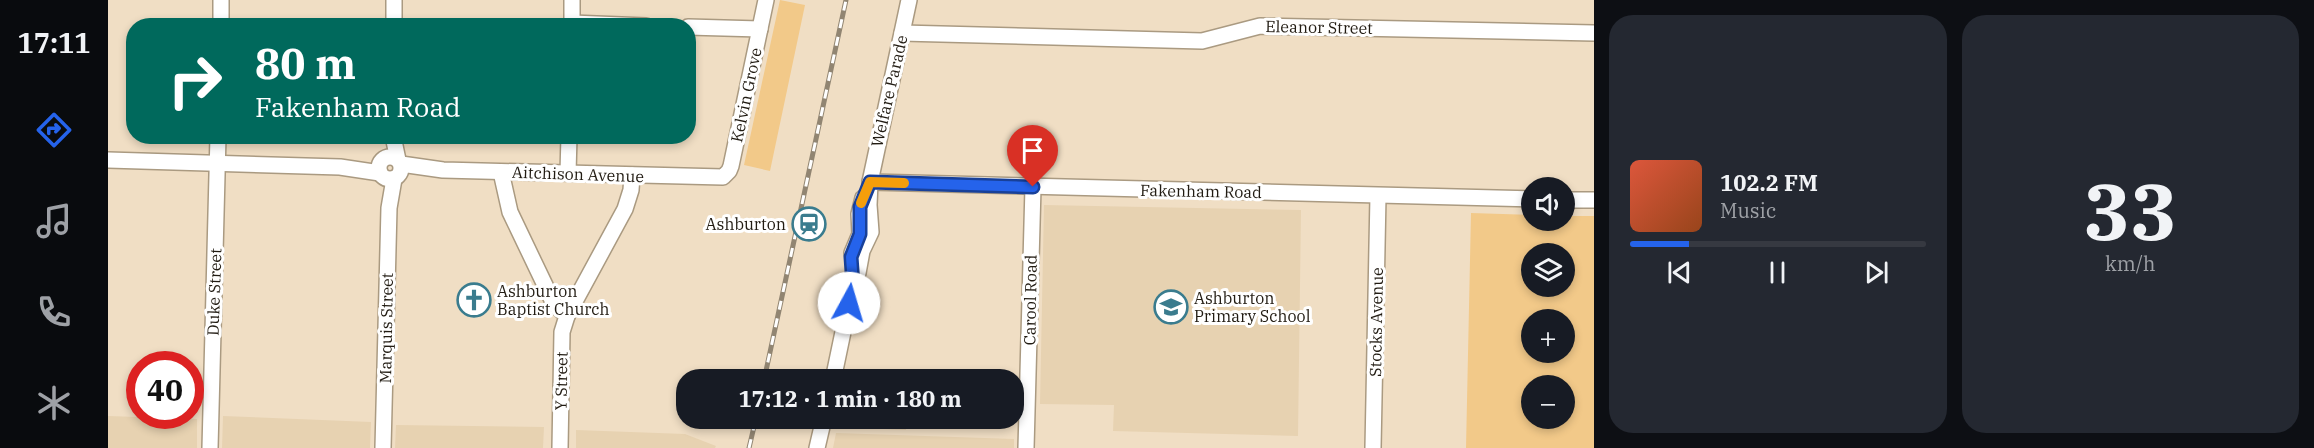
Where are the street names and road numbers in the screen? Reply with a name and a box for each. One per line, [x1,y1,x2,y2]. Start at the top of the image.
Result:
street label: Eleanor Street [1265,16,1373,38]
street label: Welfare Parade [866,33,912,149]
street label: Kelvin Grove [726,46,766,144]
street label: Aitchison Avenue [512,162,644,186]
street label: Fakenham Road [1140,180,1262,202]
street label: Duke Street [202,248,226,336]
street label: Carool Road [1019,254,1041,346]
street label: Stocks Avenue [1365,267,1387,377]
street label: Marquis Street [375,272,397,384]
street label: Y Street [550,351,572,411]

